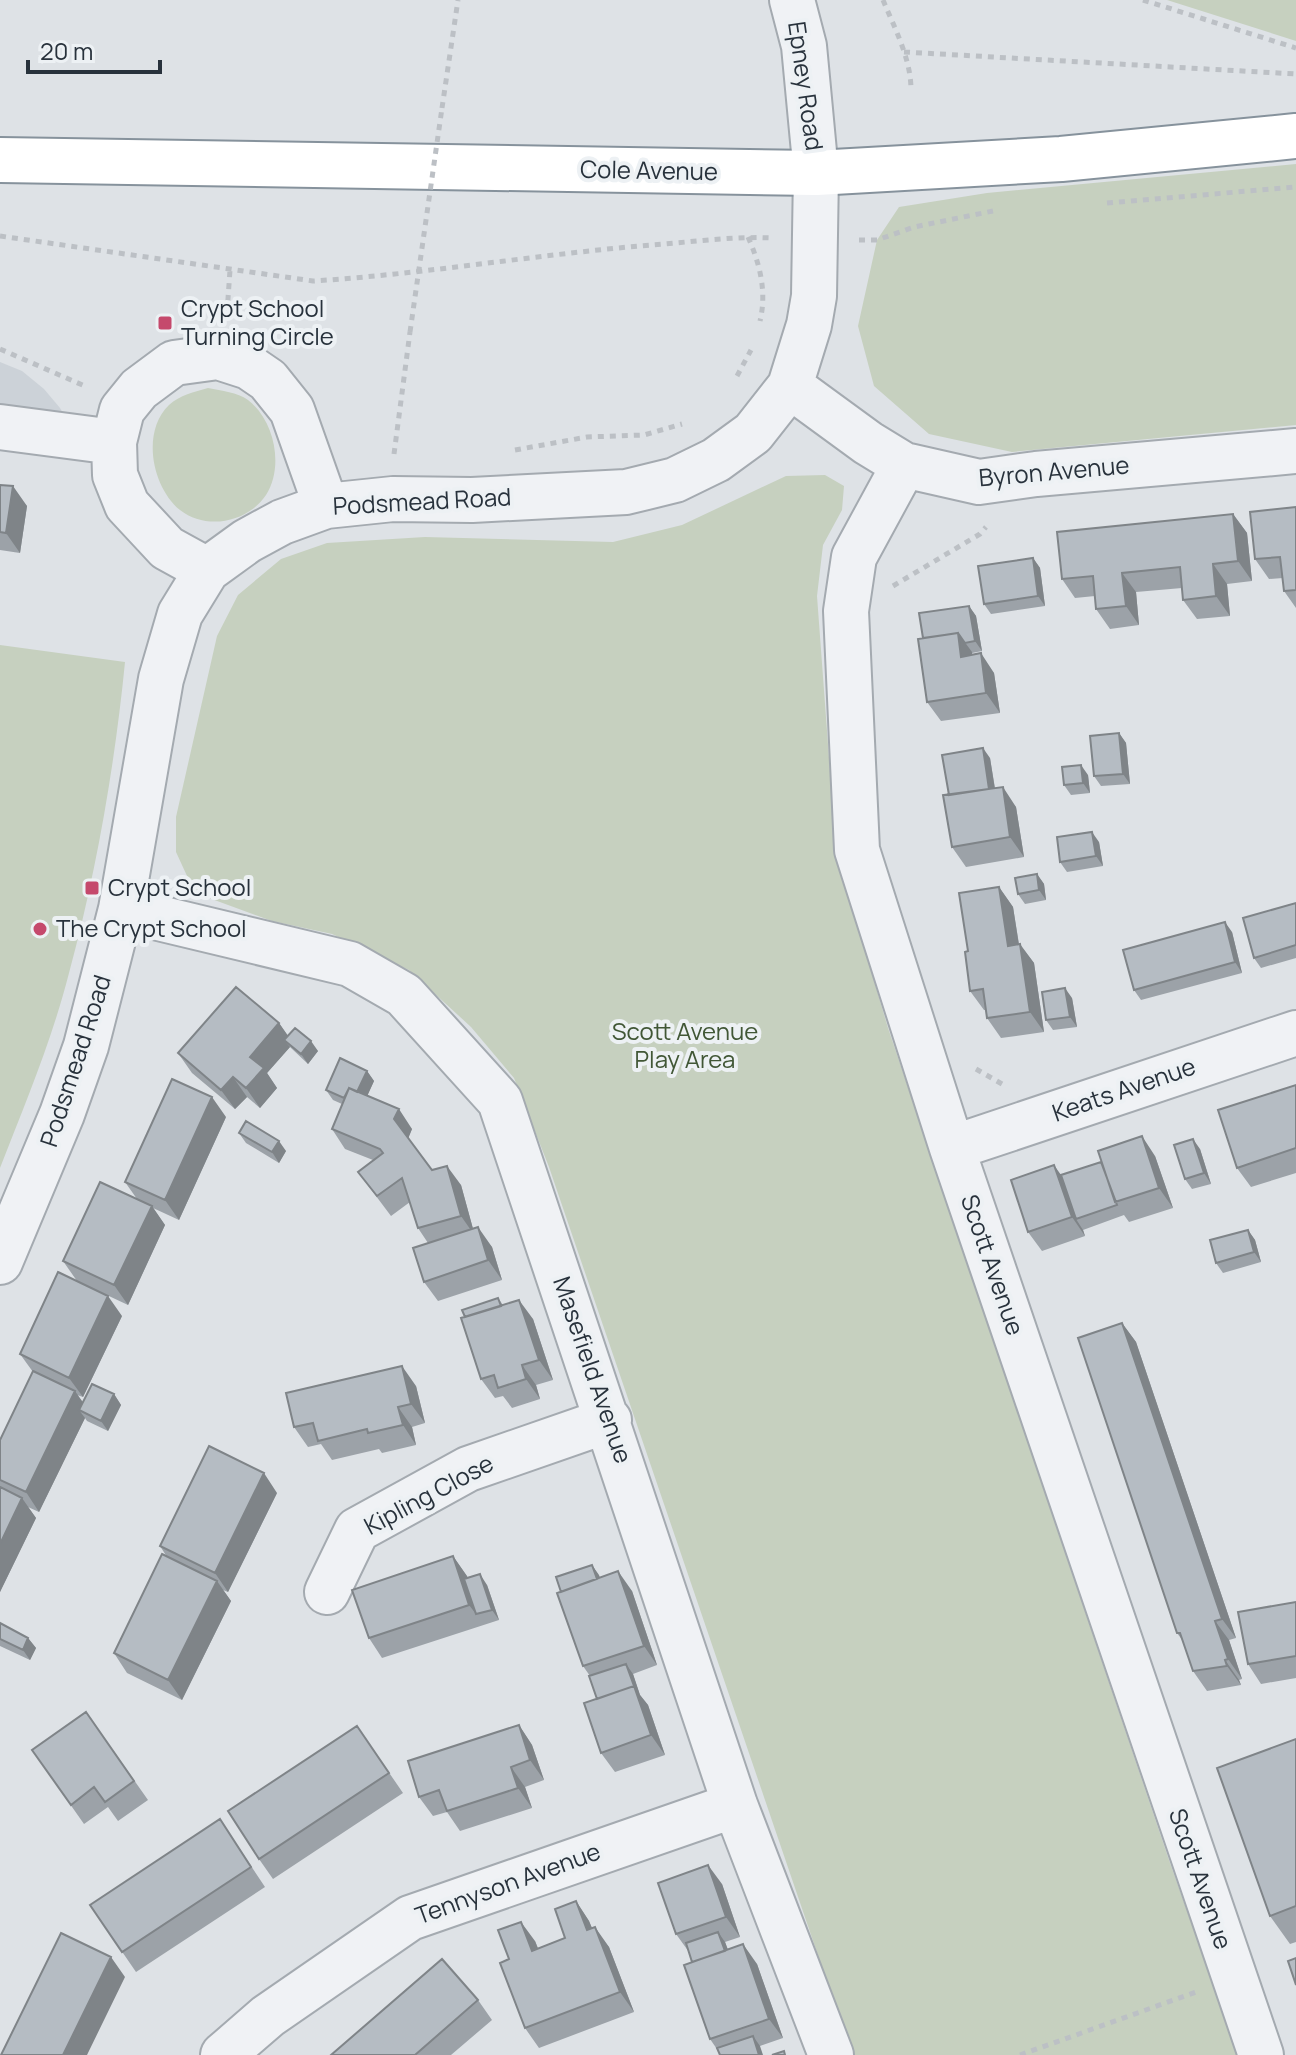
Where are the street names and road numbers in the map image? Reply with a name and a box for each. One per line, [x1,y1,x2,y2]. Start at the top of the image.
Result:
street label: Epney Road [781,19,832,153]
street label: Cole Avenue [580,152,718,187]
street label: Byron Avenue [977,447,1131,494]
street label: Podsmead Road [332,479,512,522]
street label: Podsmead Road [31,970,118,1151]
street label: Keats Avenue [1047,1049,1200,1129]
street label: Scott Avenue [954,1190,1033,1339]
street label: Masefield Avenue [546,1272,641,1467]
street label: Kipling Close [358,1446,499,1542]
street label: Scott Avenue [1162,1804,1241,1953]
street label: Tennyson Avenue [410,1834,605,1931]

